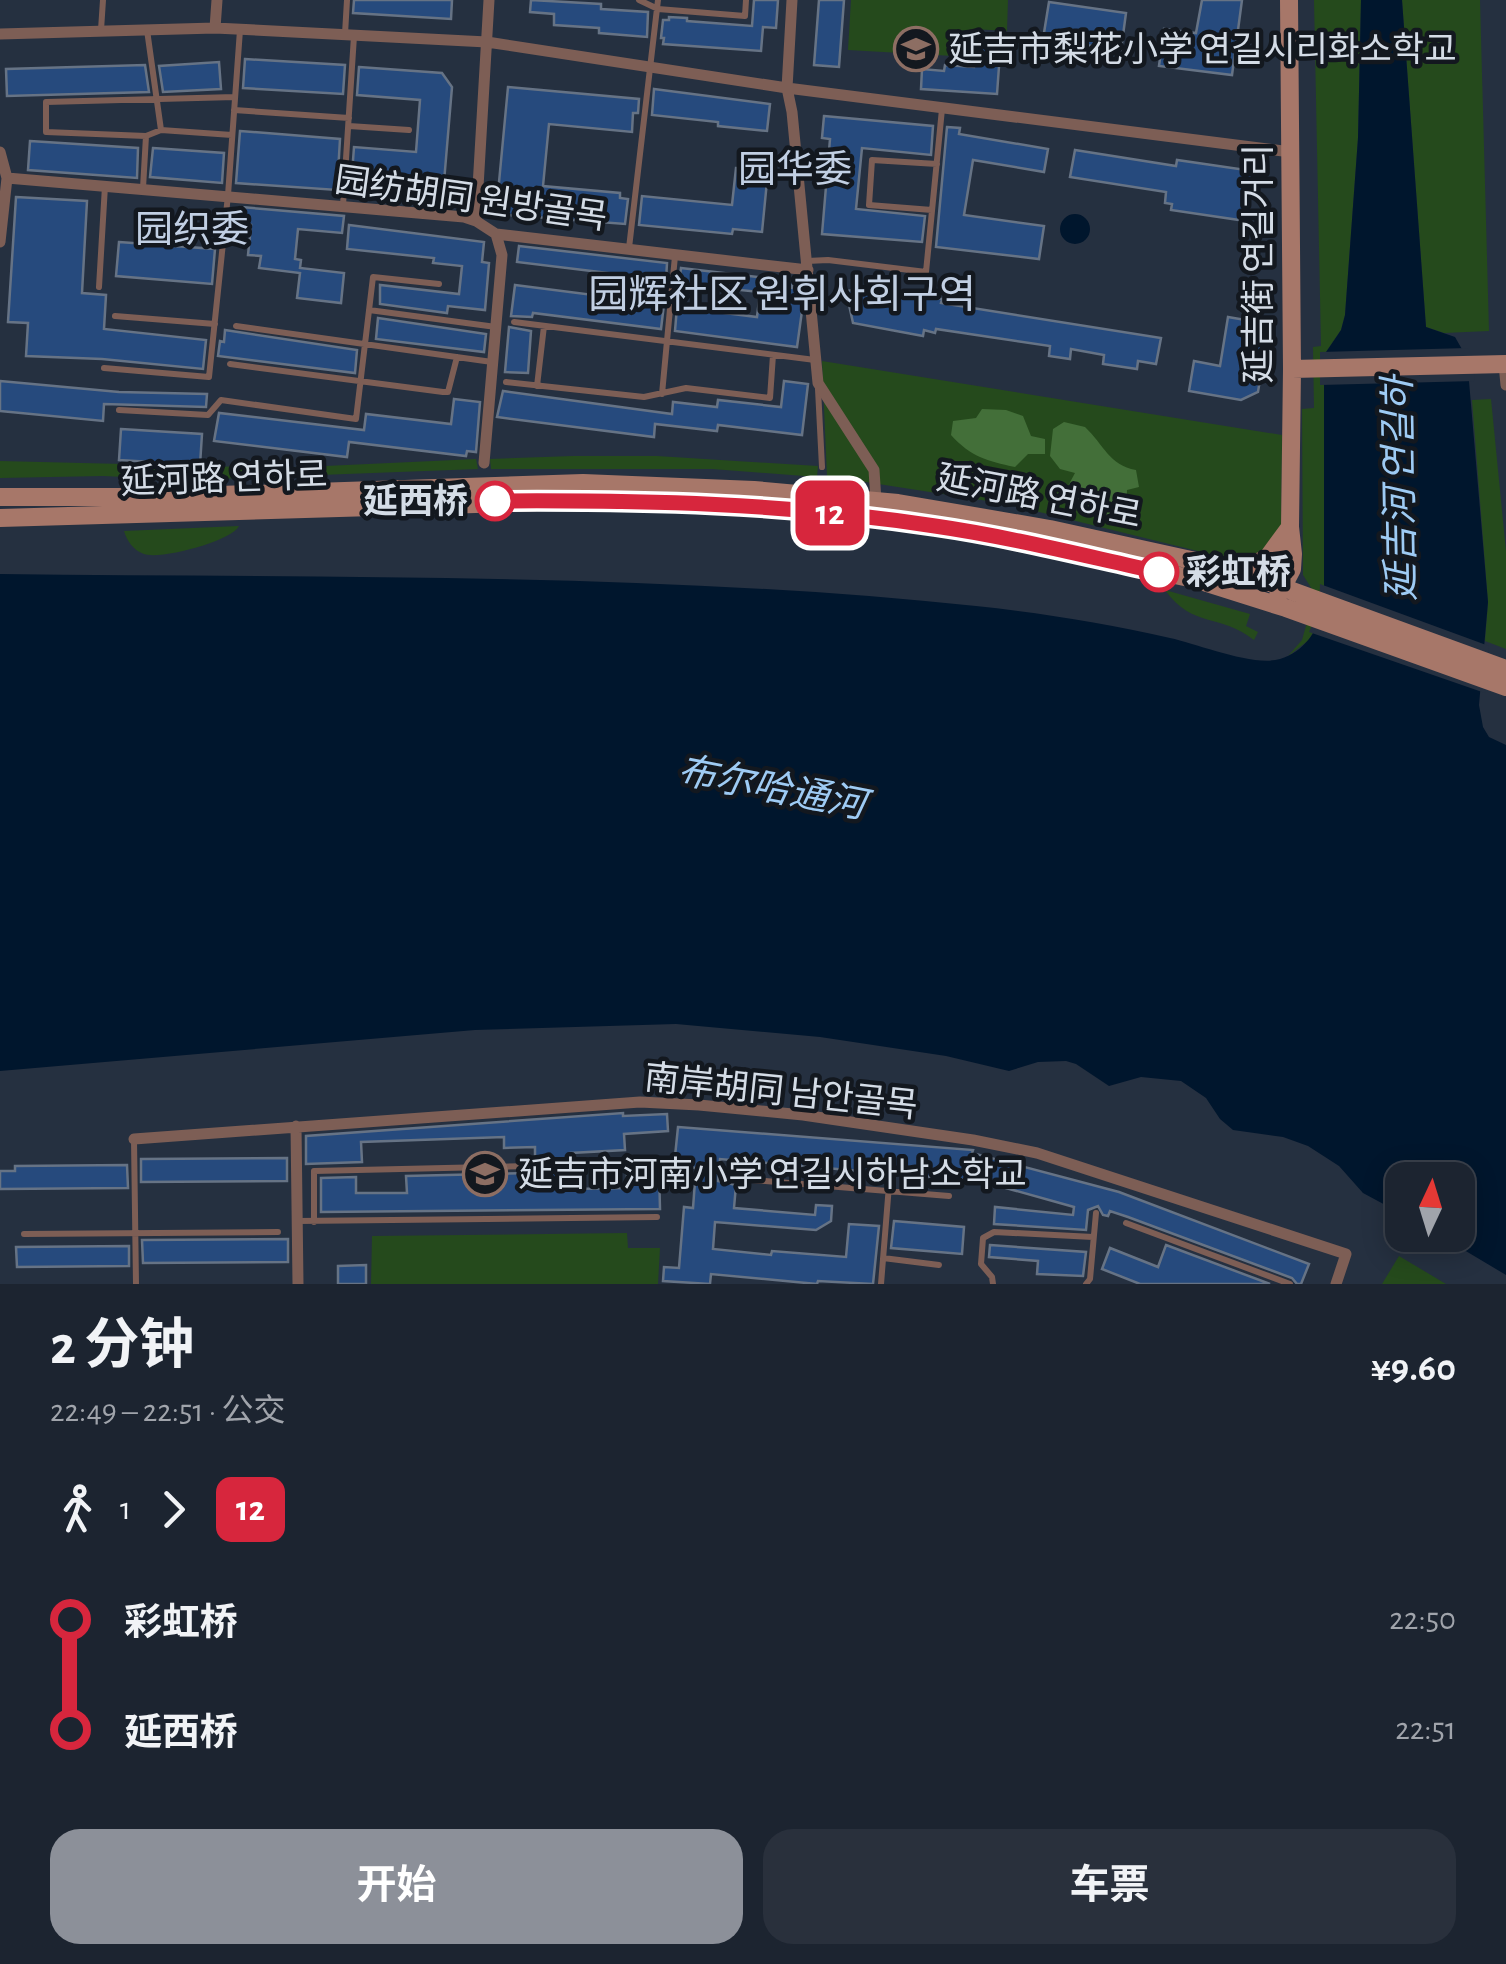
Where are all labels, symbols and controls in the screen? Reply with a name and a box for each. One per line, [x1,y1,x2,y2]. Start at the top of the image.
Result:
school or university icon: 延吉市梨花小学 연길시리화소학교 [893,26,939,72]
place label: 延吉市梨花小学 연길시리화소학교 [948,31,1456,68]
street label: 延吉街 연길거리 [1240,144,1277,384]
district label: 园华委 [738,149,852,190]
street label: 园纺胡同 원방골목 [332,161,609,236]
district label: 园织委 [135,210,249,250]
district label: 园辉社区 원휘사회구역 [588,274,976,316]
water label: 延吉河 연길하 [1378,372,1422,602]
street label: 延河路 연하로 [120,456,328,501]
street label: 延河路 연하로 [934,459,1144,534]
line badge: 12 [785,480,875,546]
marker: 延西桥 [476,482,514,520]
place label: 延西桥 [363,483,468,520]
text: 12 [815,496,845,531]
marker: 彩虹桥 [1140,553,1178,591]
place label: 彩虹桥 [1186,554,1291,591]
water label: 布尔哈通河 [675,750,876,827]
street label: 南岸胡同 남안골목 [642,1059,919,1124]
school or university icon: 延吉市河南小学 연길시하남소학교 [462,1151,508,1197]
place label: 延吉市河南小学 연길시하남소학교 [518,1156,1026,1193]
north arrow [1385,1162,1475,1252]
map controls [1385,1162,1475,1252]
text: 2 分钟 [50,1319,194,1374]
text: ¥9.60 [1371,1350,1456,1388]
text: 22:49 – 22:51 · 公交 [50,1395,285,1427]
icon: walk [50,1482,105,1537]
icon: forward [146,1482,201,1537]
text: 12 [236,1492,265,1527]
text: 1 [120,1493,131,1525]
text: 22:50 [1389,1603,1456,1635]
text: 彩虹桥 [124,1605,238,1643]
text: 22:51 [1395,1713,1456,1745]
text: 延西桥 [124,1715,238,1753]
button: 开始 [50,1829,743,1944]
button: 车票 [763,1829,1456,1944]

